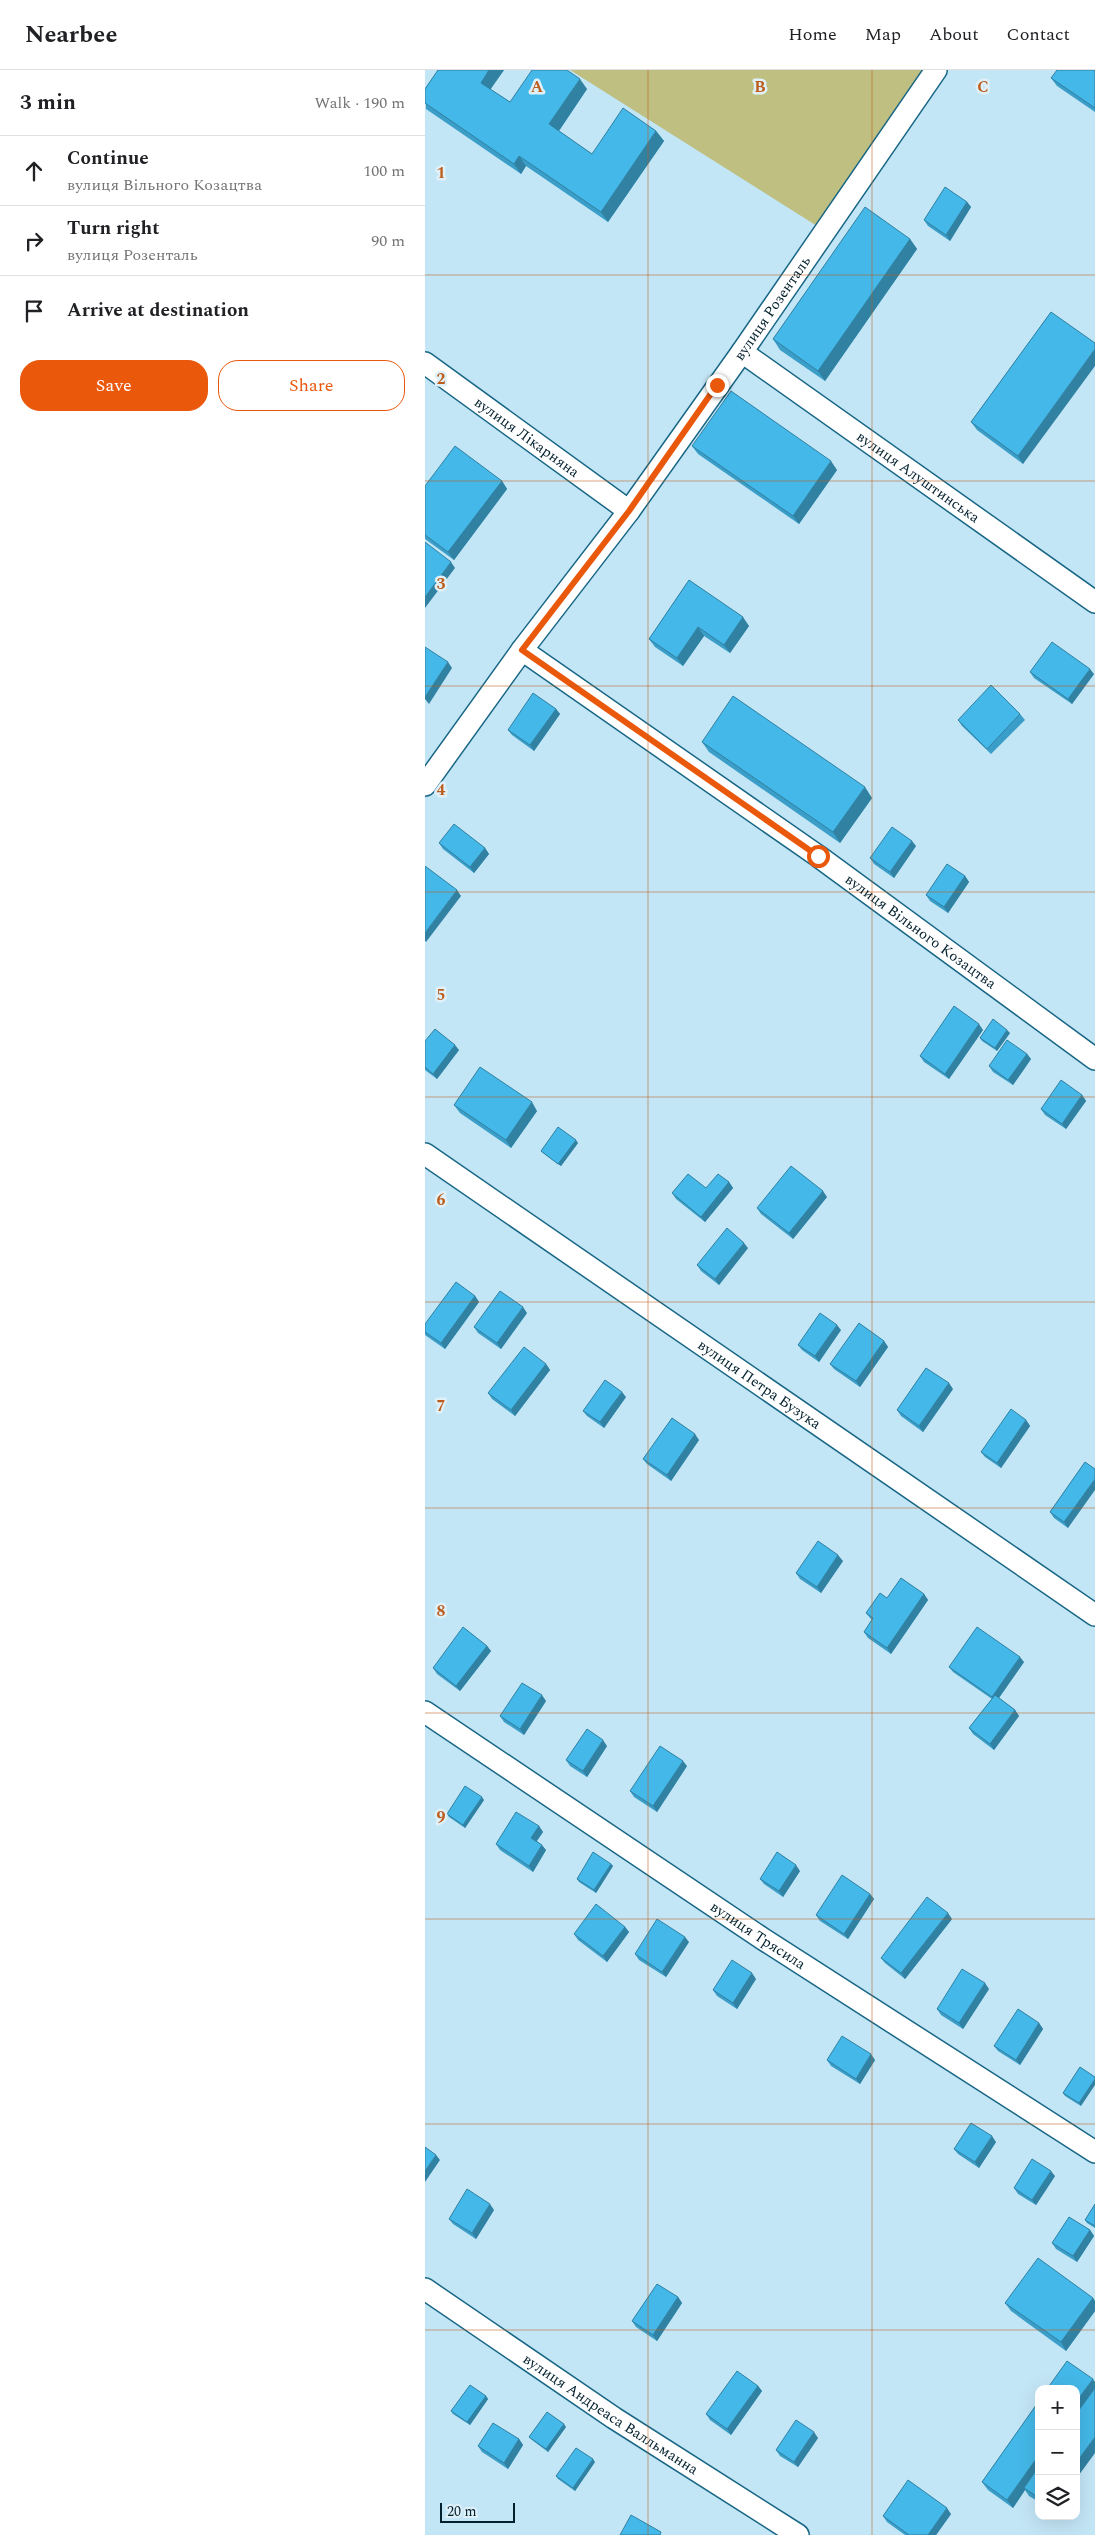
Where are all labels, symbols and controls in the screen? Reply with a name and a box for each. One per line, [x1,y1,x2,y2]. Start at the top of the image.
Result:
text: Nearbee [25,17,117,53]
text: Home [788,21,837,48]
text: Map [865,21,901,48]
text: About [929,21,979,48]
text: Contact [1007,21,1070,48]
text: A [531,75,544,99]
text: B [754,75,766,99]
text: C [977,75,989,99]
text: 3 min [20,87,76,119]
text: Walk · 190 m [314,91,405,115]
text: Continue [67,144,149,173]
icon: ahead [20,157,48,185]
text: 100 m [363,159,405,183]
text: 1 [437,161,445,185]
text: вулиця Вільного Козацтва [67,173,262,197]
text: Turn right [67,214,160,243]
icon: right [20,227,48,255]
text: 90 m [371,229,405,253]
text: вулиця Розенталь [67,243,198,267]
street label: вулиця Розенталь [728,251,817,365]
text: Arrive at destination [67,296,249,325]
icon: arrive [20,297,48,325]
button: Save [20,360,208,411]
button: Share [218,360,405,411]
text: 2 [437,367,446,391]
route end [706,374,729,397]
street label: вулиця Лікарняна [470,391,585,483]
street label: вулиця Алуштинська [852,425,985,529]
text: 3 [437,572,446,596]
text: 4 [437,778,446,802]
route start [807,845,830,868]
street label: вулиця Вільного Козацтва [840,868,1002,995]
text: 5 [437,983,445,1007]
text: 6 [437,1188,446,1212]
street label: вулиця Петра Бузука [693,1333,826,1435]
text: 7 [437,1394,446,1418]
text: 8 [437,1599,446,1623]
text: 9 [437,1805,446,1829]
street label: вулиця Трясила [706,1895,811,1975]
street label: вулиця Андреаса Валльманна [518,2348,704,2481]
map controls [1035,2385,1080,2520]
button: + [1035,2385,1080,2430]
button: − [1035,2430,1080,2475]
button: layers [1035,2475,1080,2520]
scale bar [440,2500,515,2523]
text: 20 m [447,2501,477,2522]

